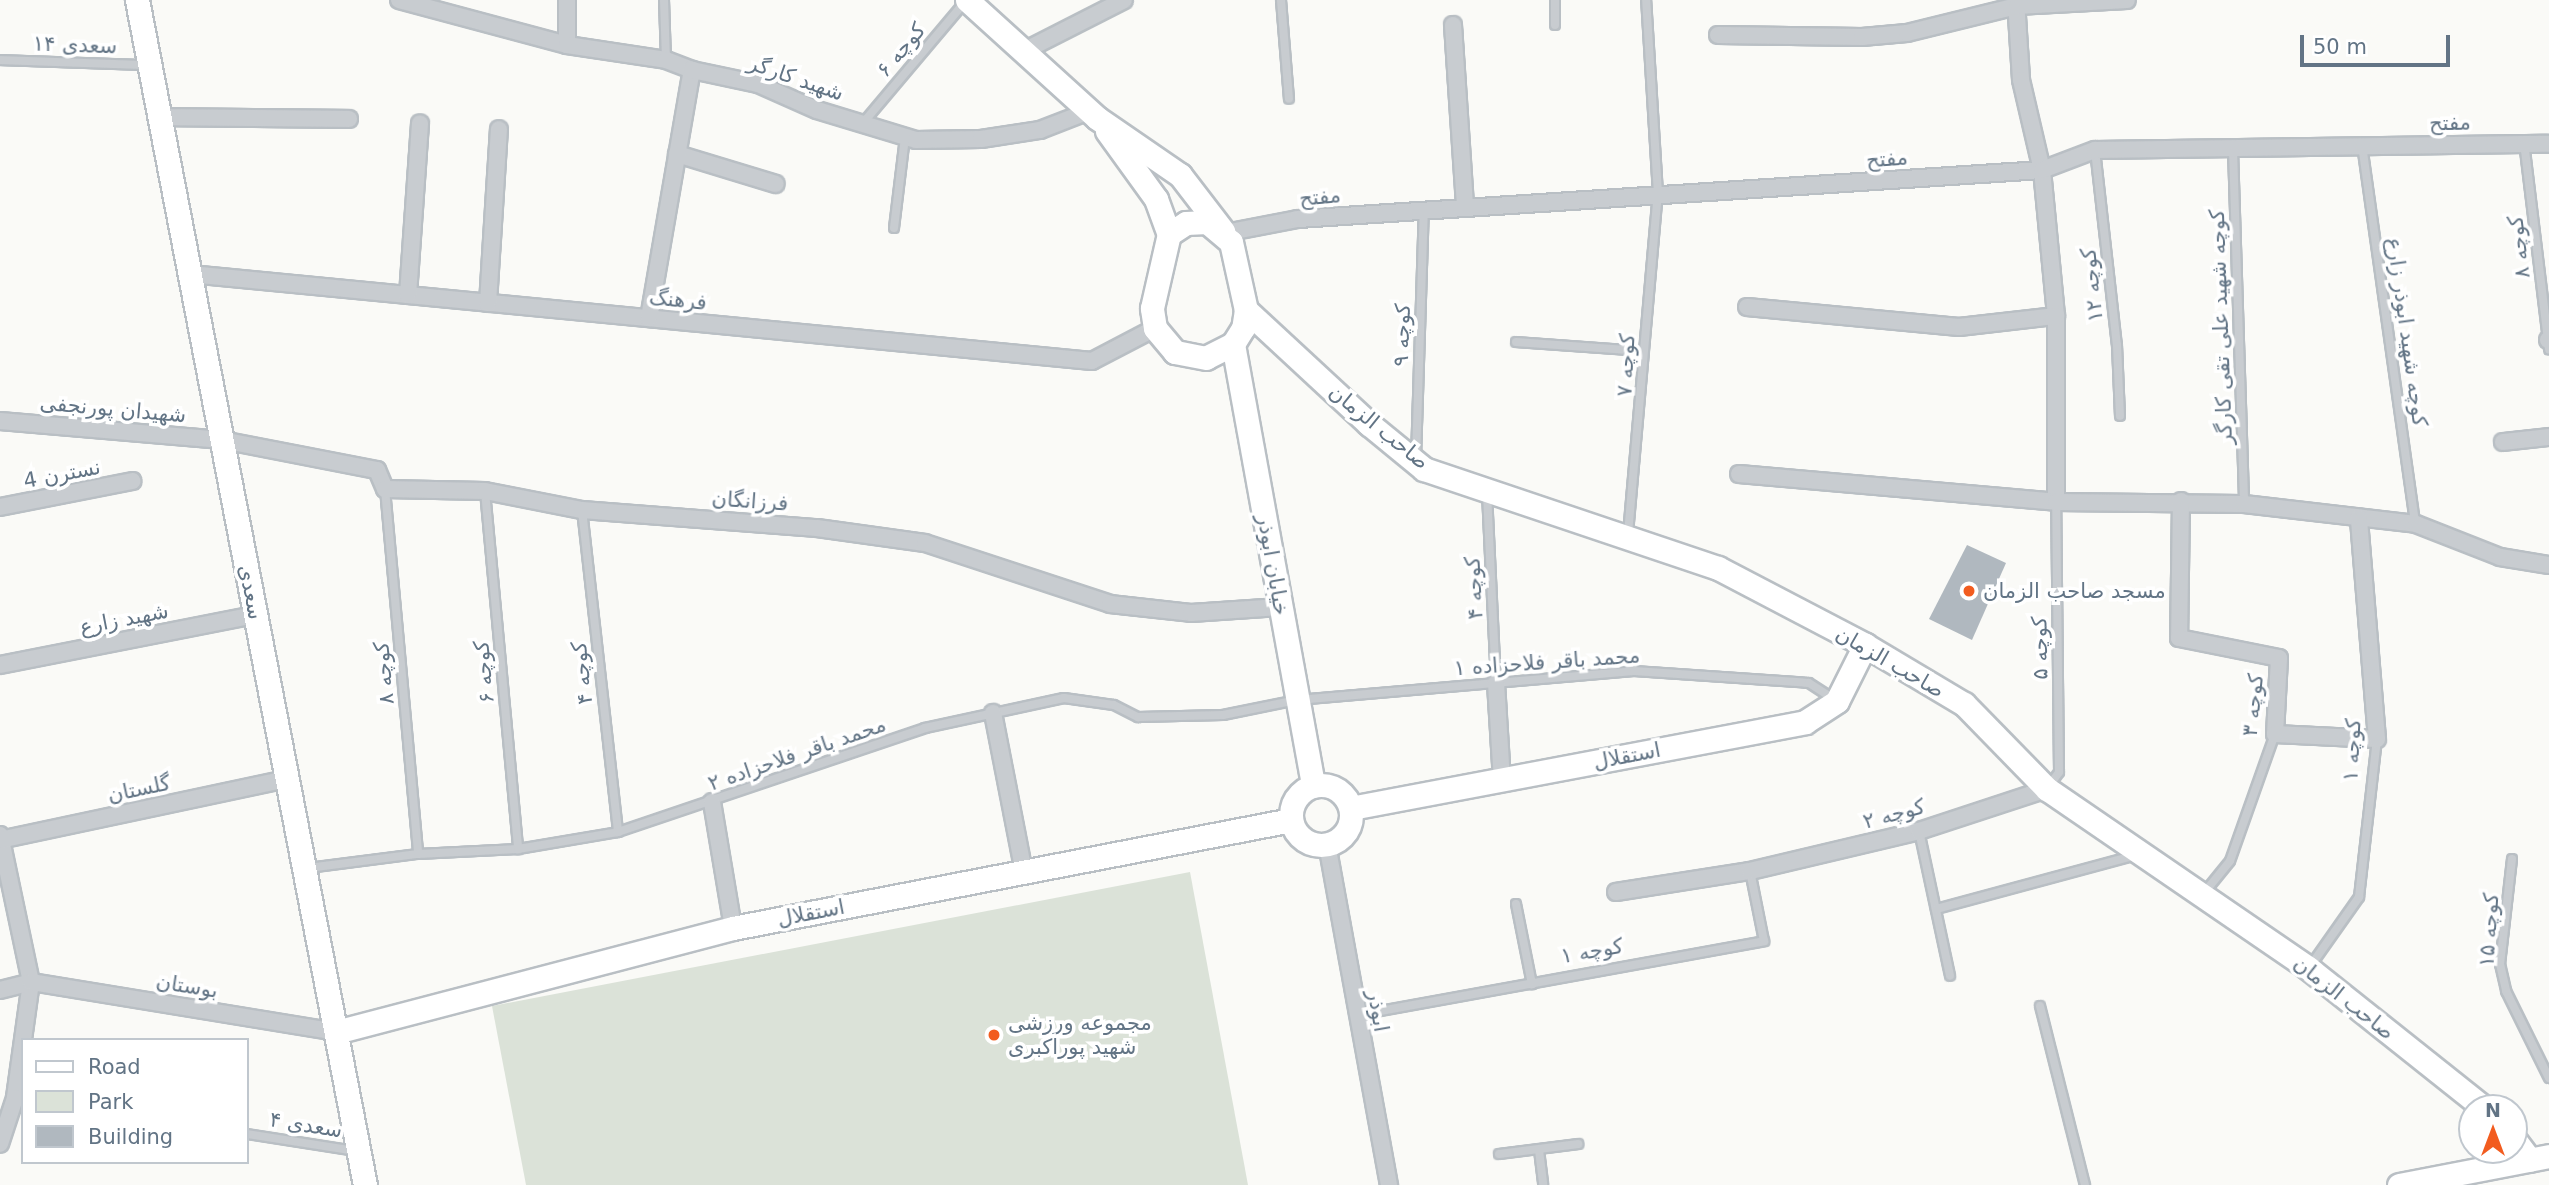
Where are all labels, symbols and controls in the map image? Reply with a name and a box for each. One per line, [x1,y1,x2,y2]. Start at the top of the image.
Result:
street label: کوچه ۶ [871,18,931,82]
scale bar [2304,21,2454,65]
street label: سعدی ۱۴ [32,31,118,59]
text: 50 m [2313,35,2367,59]
street label: شهید کارگر [745,50,847,106]
street label: مفتح [2429,110,2471,136]
street label: مفتح [1865,145,1909,173]
street label: مفتح [1298,183,1342,211]
street label: کوچه شهید علی تقی کارگر [2204,209,2238,445]
street label: کوچه ۸ [2503,214,2535,280]
street label: کوچه شهید ابوذر زارع [2381,236,2433,428]
street label: کوچه ۱۲ [2076,247,2108,323]
street label: فرهنگ [648,284,708,316]
street label: کوچه ۹ [1388,303,1416,367]
street label: کوچه ۷ [1612,333,1640,397]
street label: صاحب الزمان [1324,379,1434,475]
street label: شهیدان پورنجفی [39,390,187,428]
street label: نسترن 4 [21,454,103,494]
street label: فرزانگان [711,486,789,516]
street label: خیابان ابوذر [1252,513,1294,617]
street label: کوچه ۴ [1460,556,1488,620]
street label: سعدی [233,563,269,621]
place label: مسجد صاحب الزمان [1983,578,2166,604]
marker: مسجد صاحب الزمان [1961,583,1977,599]
street label: شهید زارع [77,598,171,640]
street label: کوچه ۵ [2027,616,2053,680]
street label: صاحب الزمان [1831,621,1949,703]
street label: کوچه ۶ [469,640,499,704]
street label: کوچه ۴ [566,640,598,706]
street label: کوچه ۸ [369,641,399,705]
street label: محمد باقر فلاحزاده ۱ [1453,643,1641,681]
street label: کوچه ۳ [2237,672,2269,738]
street label: محمد باقر فلاحزاده ۲ [705,712,889,796]
street label: کوچه ۱ [2338,718,2366,782]
street label: استقلال [1591,737,1663,775]
street label: گلستان [105,770,173,808]
street label: کوچه ۲ [1860,794,1928,834]
street label: کوچه ۱۵ [2474,892,2504,968]
street label: استقلال [775,894,847,932]
street label: کوچه ۱ [1559,933,1625,969]
street label: صاحب الزمان [2288,951,2400,1045]
street label: بوستان [154,969,220,1003]
street label: ابوذر [1362,988,1394,1034]
place label: مجموعه ورزشی شهید پوراکبری [1008,1010,1152,1060]
marker: مجموعه ورزشی شهید پوراکبری [986,1027,1002,1043]
legend [21,1038,248,1164]
text: Road [88,1055,141,1079]
text: Park [88,1090,133,1114]
north arrow [2458,1094,2528,1164]
text: N [2485,1099,2501,1121]
street label: سعدی ۴ [268,1107,344,1143]
text: Building [88,1125,173,1149]

